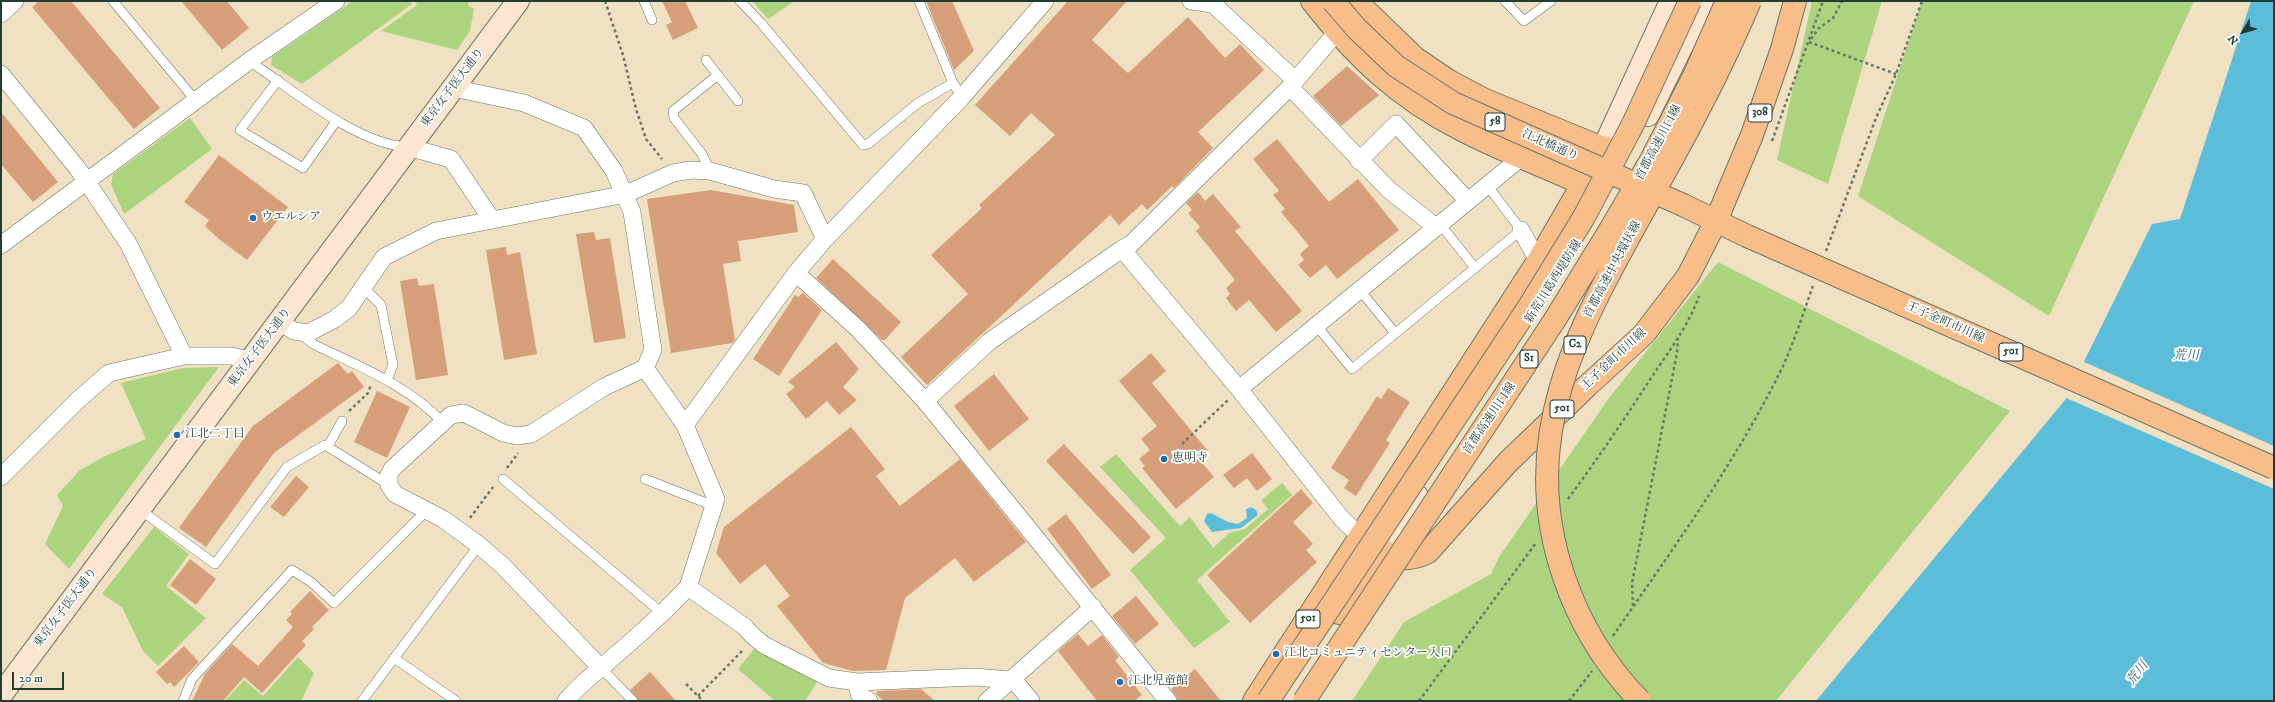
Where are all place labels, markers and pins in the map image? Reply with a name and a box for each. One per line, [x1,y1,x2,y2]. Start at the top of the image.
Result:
place label: ウエルシア [261,211,321,225]
marker: ウエルシア [248,213,258,223]
place label: 江北二丁目 [185,428,245,442]
marker: 江北二丁目 [172,430,182,440]
place label: 恵明寺 [1172,452,1208,466]
marker: 恵明寺 [1159,454,1169,464]
place label: 江北コミュニティセンター入口 [1284,647,1452,661]
marker: 江北コミュニティセンター入口 [1271,649,1281,659]
place label: 江北児童館 [1128,675,1188,689]
marker: 江北児童館 [1115,677,1125,687]

